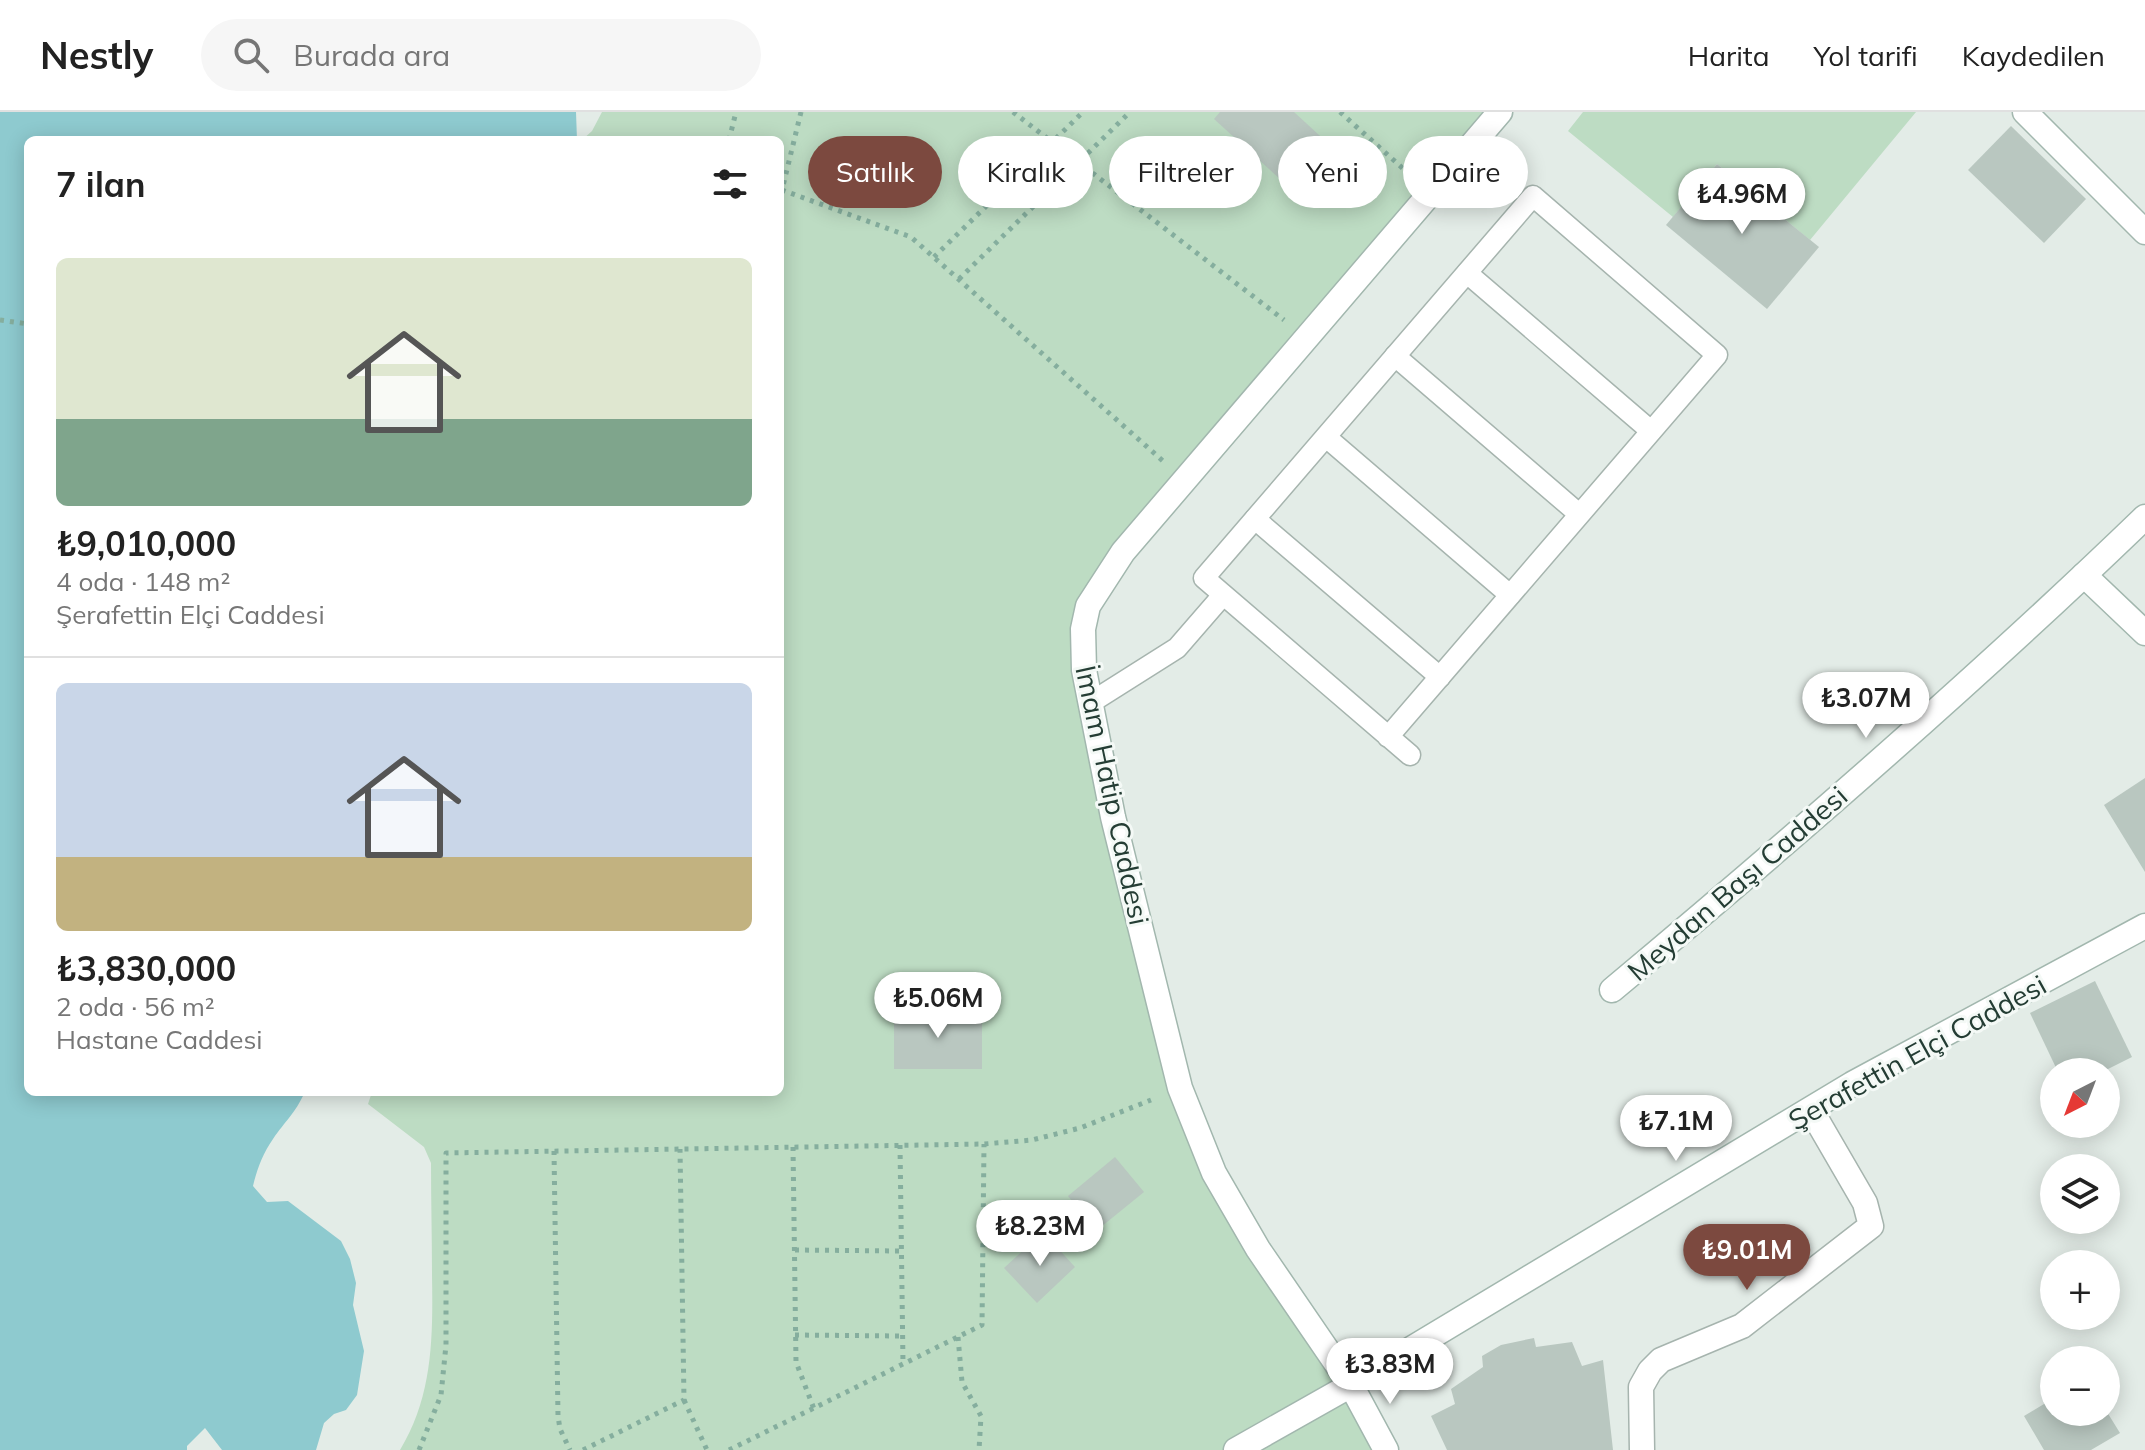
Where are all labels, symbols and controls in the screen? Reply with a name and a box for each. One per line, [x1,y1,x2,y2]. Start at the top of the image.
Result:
search box [201,19,761,91]
text: Nestly [40,31,153,79]
icon: search [229,33,273,77]
text: Burada ara [293,36,450,74]
text: Harita [1688,38,1769,73]
text: Yol tarifi [1813,38,1918,73]
text: Kaydedilen [1962,38,2105,73]
chip: Satılık [808,136,942,208]
chip: Kiralık [958,136,1093,208]
chip: Filtreler [1109,136,1262,208]
chip: Yeni [1278,136,1387,208]
chip: Daire [1403,136,1528,208]
icon: filters [708,162,752,206]
text: 7 ilan [56,163,145,206]
pin: ₺4.96M [1677,168,1807,236]
text: ₺4.96M [1696,177,1788,210]
icon: home [332,310,476,454]
text: ₺9,010,000 [56,522,236,565]
text: 4 oda · 148 m² [56,565,230,598]
text: Şerafettin Elçi Caddesi [56,598,325,631]
street label: İmam Hatip Caddesi [1068,662,1158,928]
pin: ₺3.07M [1801,672,1931,740]
text: ₺3.07M [1820,681,1912,714]
icon: home [332,735,476,879]
street label: Meydan Başı Caddesi [1620,778,1854,988]
text: ₺3,830,000 [56,947,236,990]
street label: Şerafettin Elçi Caddesi [1782,967,2052,1137]
pin: ₺5.06M [873,972,1003,1040]
text: ₺5.06M [892,981,984,1014]
text: 2 oda · 56 m² [56,990,215,1023]
text: Hastane Caddesi [56,1023,263,1056]
north arrow [2040,1058,2120,1138]
map controls [2040,1058,2120,1426]
pin: ₺7.1M [1620,1095,1732,1163]
text: ₺7.1M [1638,1104,1714,1137]
button: layers [2040,1154,2120,1234]
pin: ₺8.23M [975,1200,1105,1268]
text: ₺8.23M [994,1209,1086,1242]
pin: ₺9.01M [1682,1224,1812,1292]
text: ₺9.01M [1701,1233,1793,1266]
button: + [2040,1250,2120,1330]
pin: ₺3.83M [1325,1338,1455,1406]
button: − [2040,1346,2120,1426]
text: ₺3.83M [1344,1347,1436,1380]

